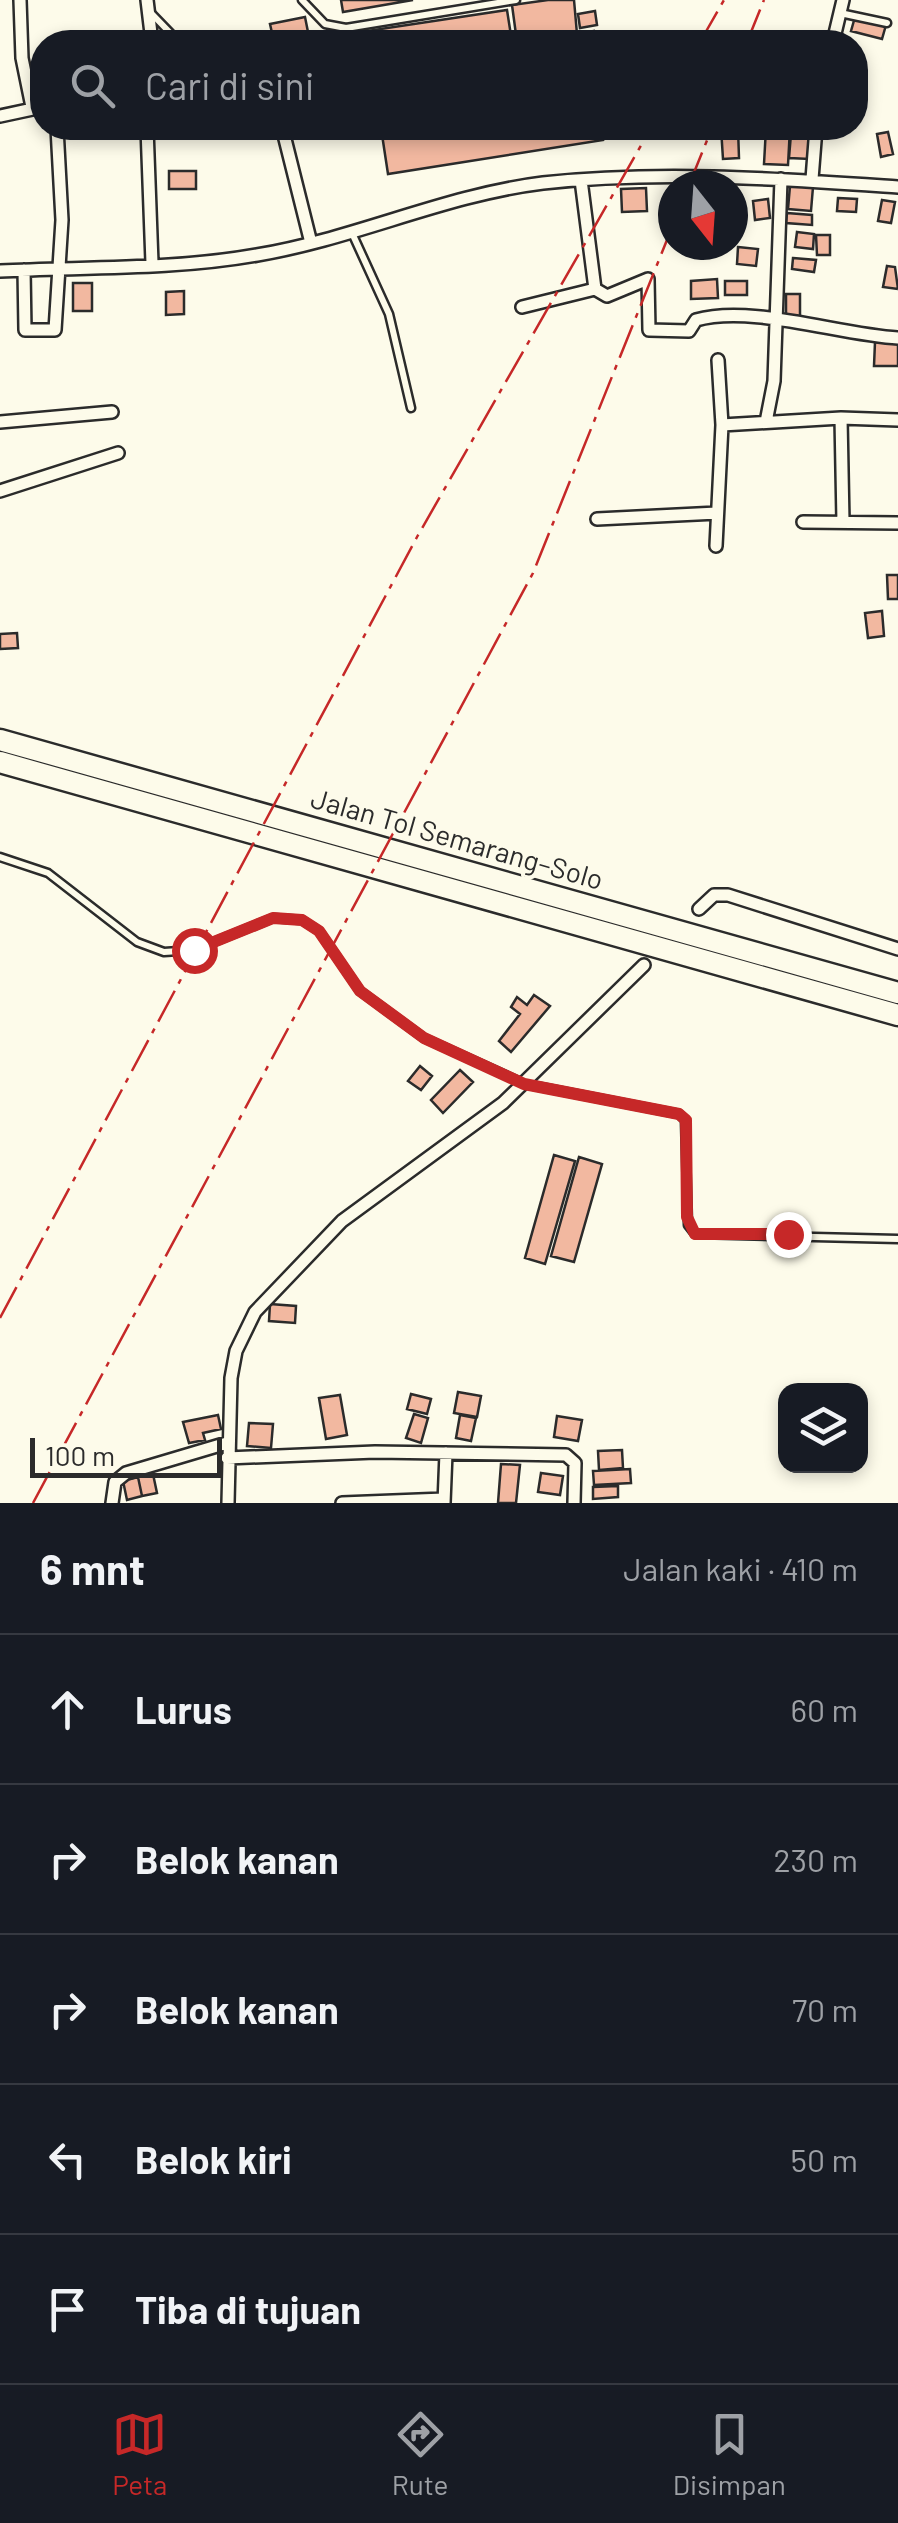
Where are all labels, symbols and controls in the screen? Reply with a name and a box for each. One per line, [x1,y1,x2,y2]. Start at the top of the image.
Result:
search box [30,30,868,140]
icon: search [65,58,120,113]
text: Cari di sini [145,62,315,108]
north arrow [658,170,748,260]
street label: Jalan Tol Semarang–Solo [307,780,607,896]
route start [172,928,218,974]
route end [766,1212,812,1258]
map controls [778,1383,868,1473]
button: layers [778,1383,868,1473]
scale bar [30,1433,222,1478]
text: 100 m [45,1438,115,1472]
text: 6 mnt [40,1543,145,1593]
text: Jalan kaki · 410 m [623,1549,858,1587]
icon: ahead [40,1682,95,1737]
text: Lurus [135,1686,232,1732]
text: 60 m [791,1690,858,1728]
icon: right [40,1832,95,1887]
text: Belok kanan [135,1836,339,1882]
text: 230 m [774,1840,858,1878]
icon: right [40,1982,95,2037]
text: Belok kanan [135,1986,339,2032]
text: 70 m [792,1990,858,2028]
icon: left [40,2132,95,2187]
text: Belok kiri [135,2136,292,2182]
text: 50 m [791,2140,858,2178]
icon: arrive [40,2282,95,2337]
text: Tiba di tujuan [135,2286,361,2332]
tab: Peta [112,2407,167,2501]
tab: Rute [392,2407,449,2501]
tab: Disimpan [673,2407,786,2501]

